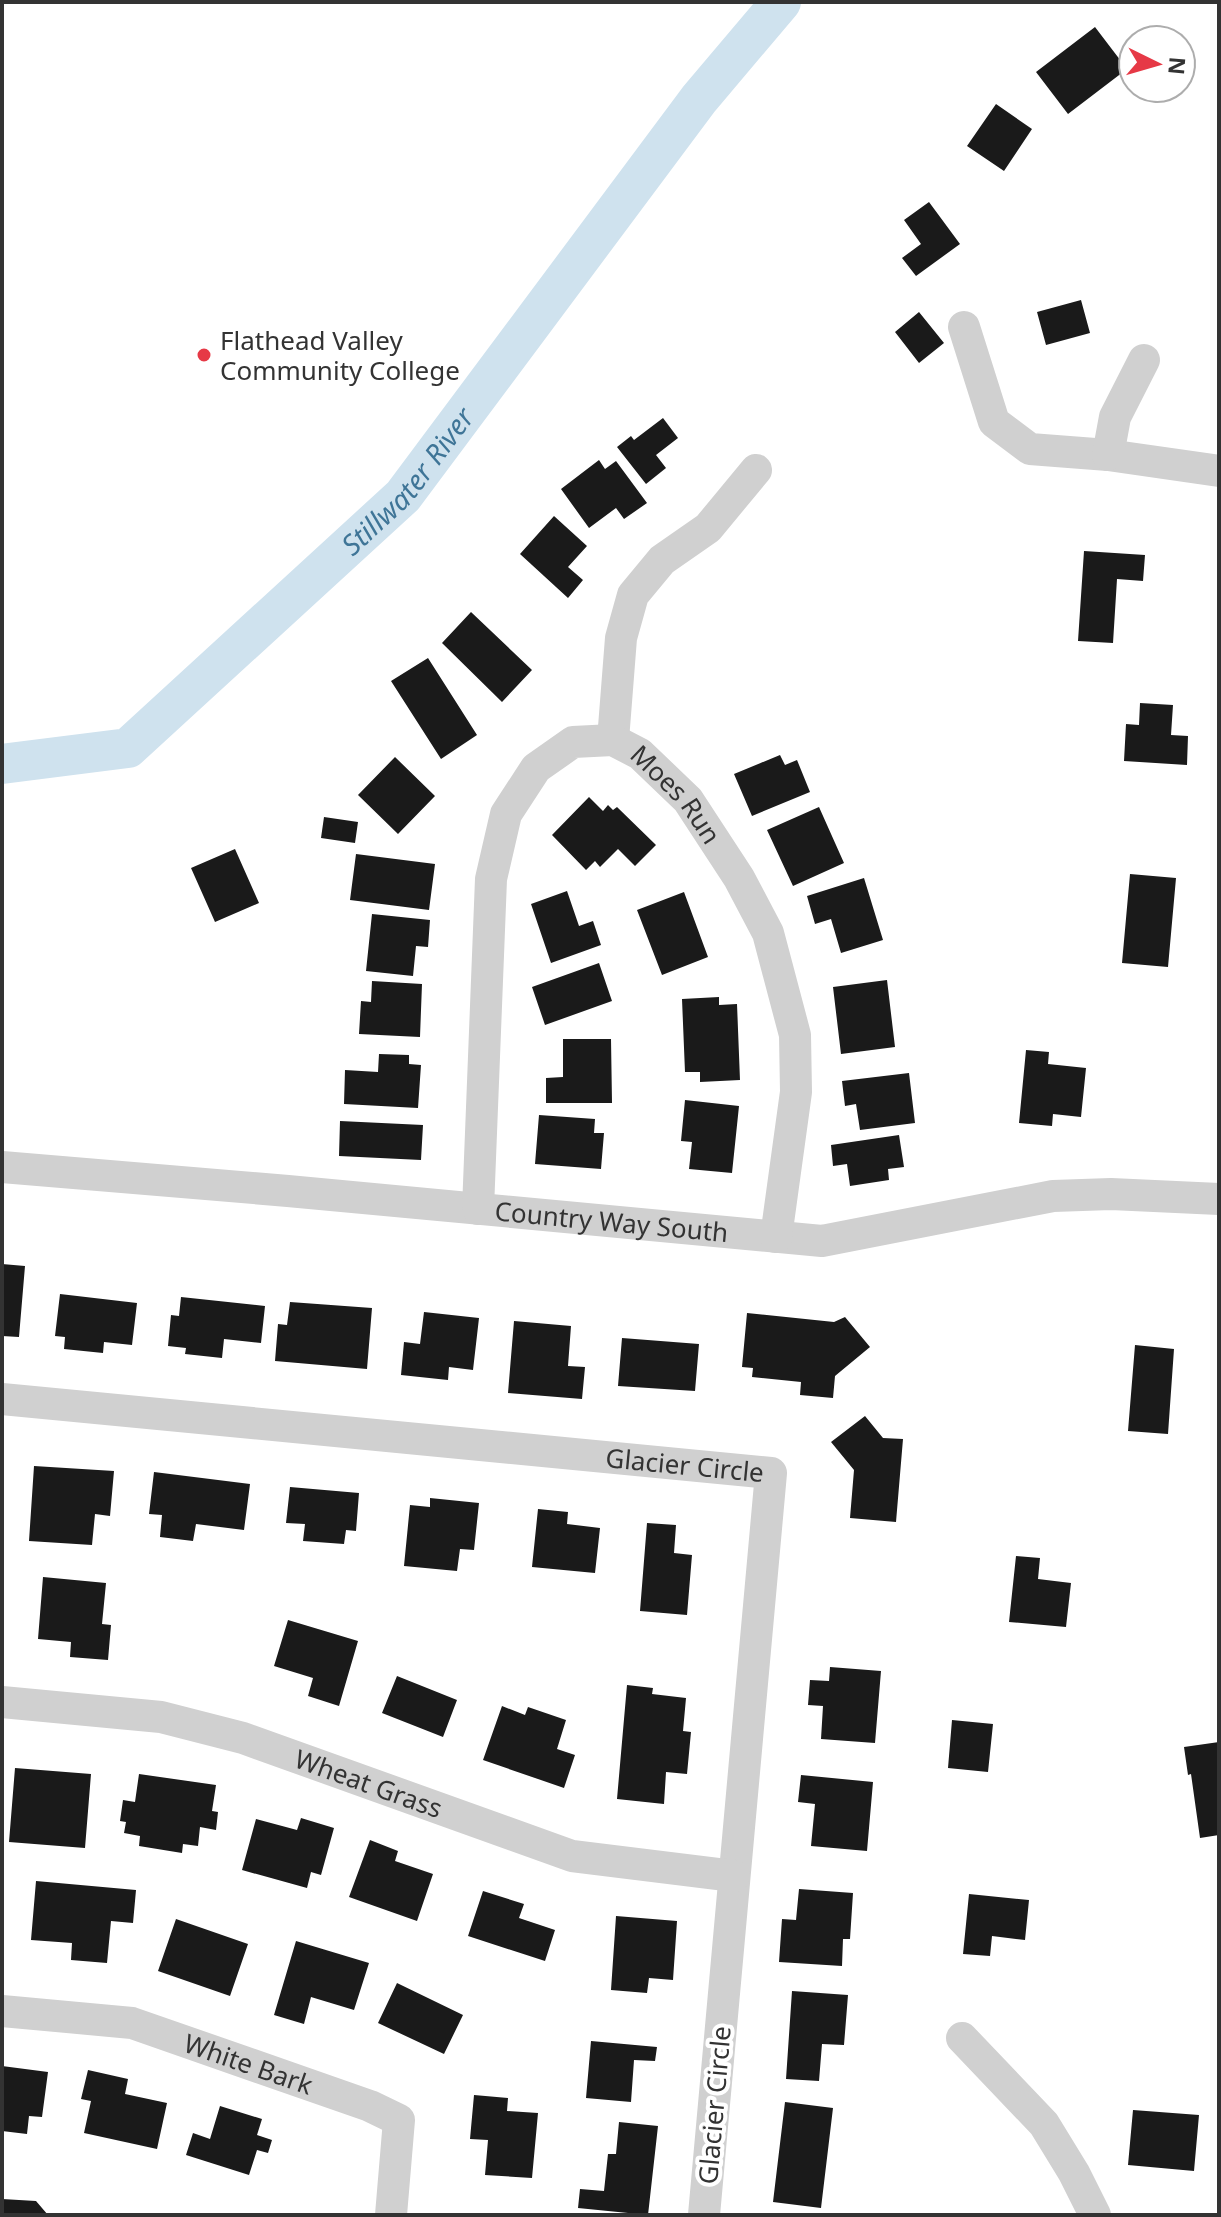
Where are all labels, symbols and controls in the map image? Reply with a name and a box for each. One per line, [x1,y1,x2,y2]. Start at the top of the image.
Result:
north arrow [1117,24,1197,104]
text: N [1162,56,1194,76]
place label: Flathead Valley Community College [220,322,460,388]
marker: Flathead Valley Community College [195,346,213,364]
water label: Stillwater River [332,398,483,563]
street label: Moes Run [623,737,730,851]
street label: Country Way South [493,1192,730,1250]
street label: Glacier Circle [604,1439,766,1490]
street label: Wheat Grass [290,1740,448,1826]
street label: Glacier Circle [689,2024,739,2186]
street label: White Bark [179,2025,318,2103]

